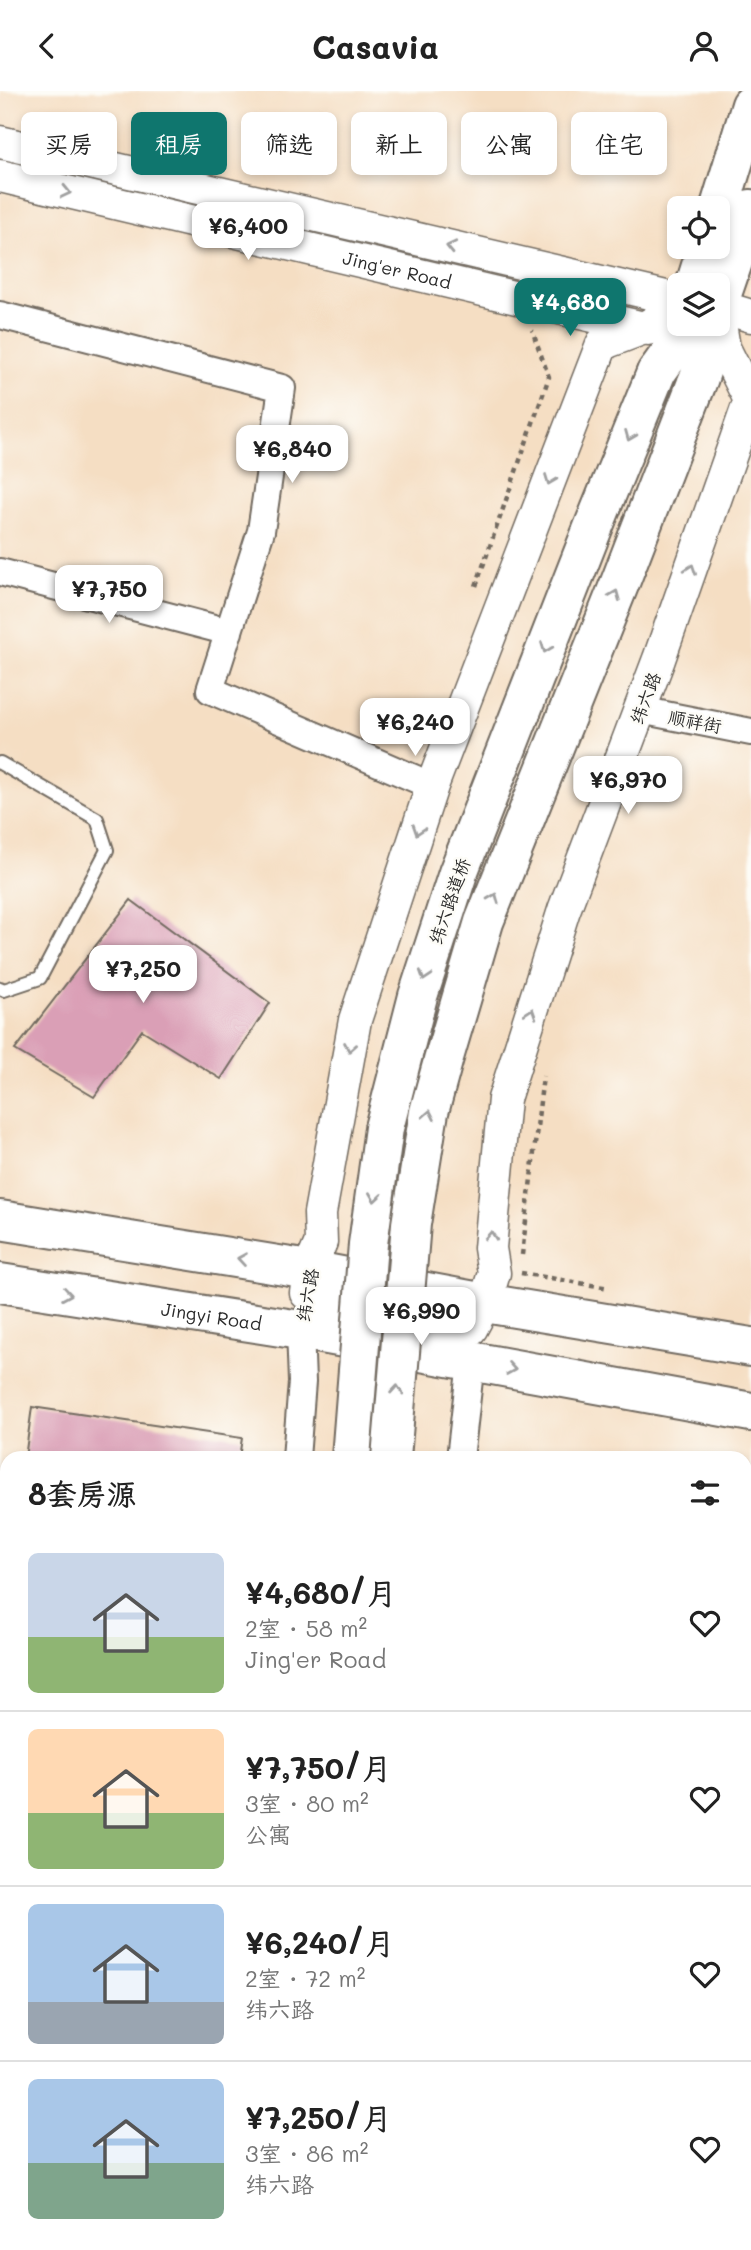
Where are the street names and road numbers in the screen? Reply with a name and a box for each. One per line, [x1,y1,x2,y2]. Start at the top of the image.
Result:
street label: Jing'er Road [340,245,454,294]
street label: 纬六路 [624,668,666,728]
street label: 顺祥街 [666,704,724,738]
street label: 纬六路道桥 [423,855,475,947]
street label: 纬六路 [290,1266,324,1324]
street label: Jingyi Road [159,1296,263,1336]

